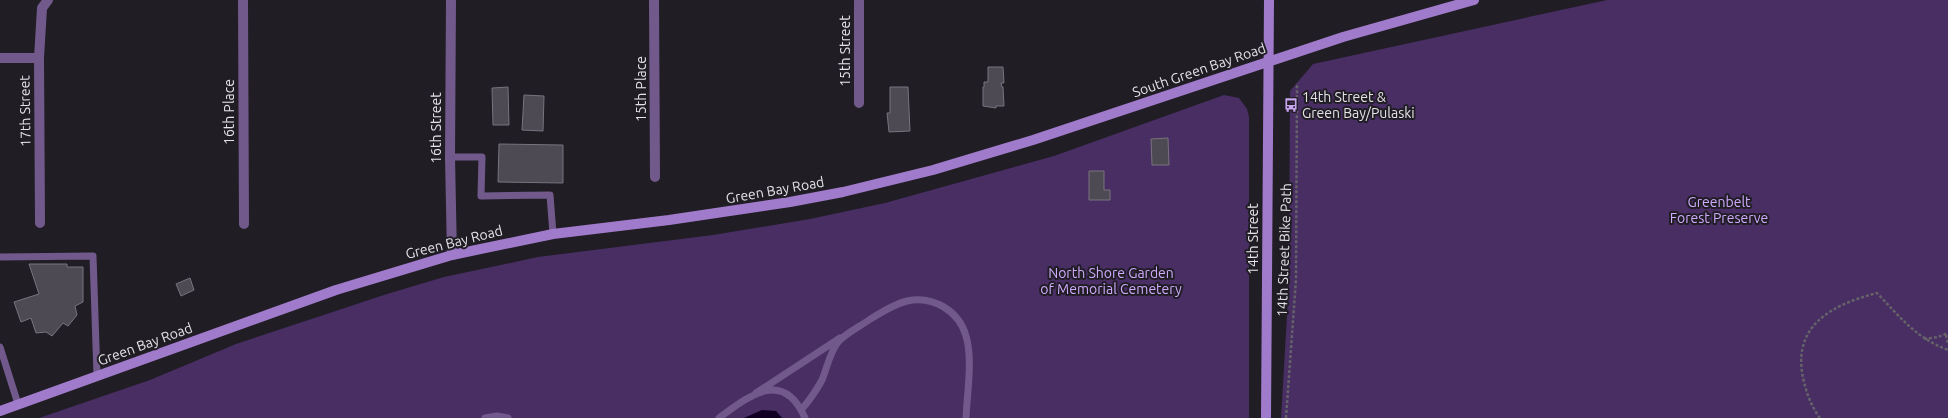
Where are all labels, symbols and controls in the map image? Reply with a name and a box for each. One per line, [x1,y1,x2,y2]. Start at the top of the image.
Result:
street label: 15th Street [837,15,853,87]
street label: South Green Bay Road [1130,40,1268,100]
street label: 15th Place [633,56,649,122]
street label: 17th Street [16,75,34,147]
street label: 16th Place [221,79,237,145]
place label: 14th Street & Green Bay/Pulaski [1302,89,1415,121]
street label: 16th Street [428,92,444,164]
bus stop icon: 14th Street & Green Bay/Pulaski [1283,97,1299,113]
street label: Green Bay Road [725,173,825,207]
street label: 14th Street Bike Path [1274,183,1294,317]
park label: Greenbelt Forest Preserve [1670,194,1768,226]
street label: 14th Street [1245,203,1261,275]
street label: Green Bay Road [404,222,504,262]
park label: North Shore Garden of Memorial Cemetery [1040,265,1182,297]
street label: Green Bay Road [95,319,195,369]

